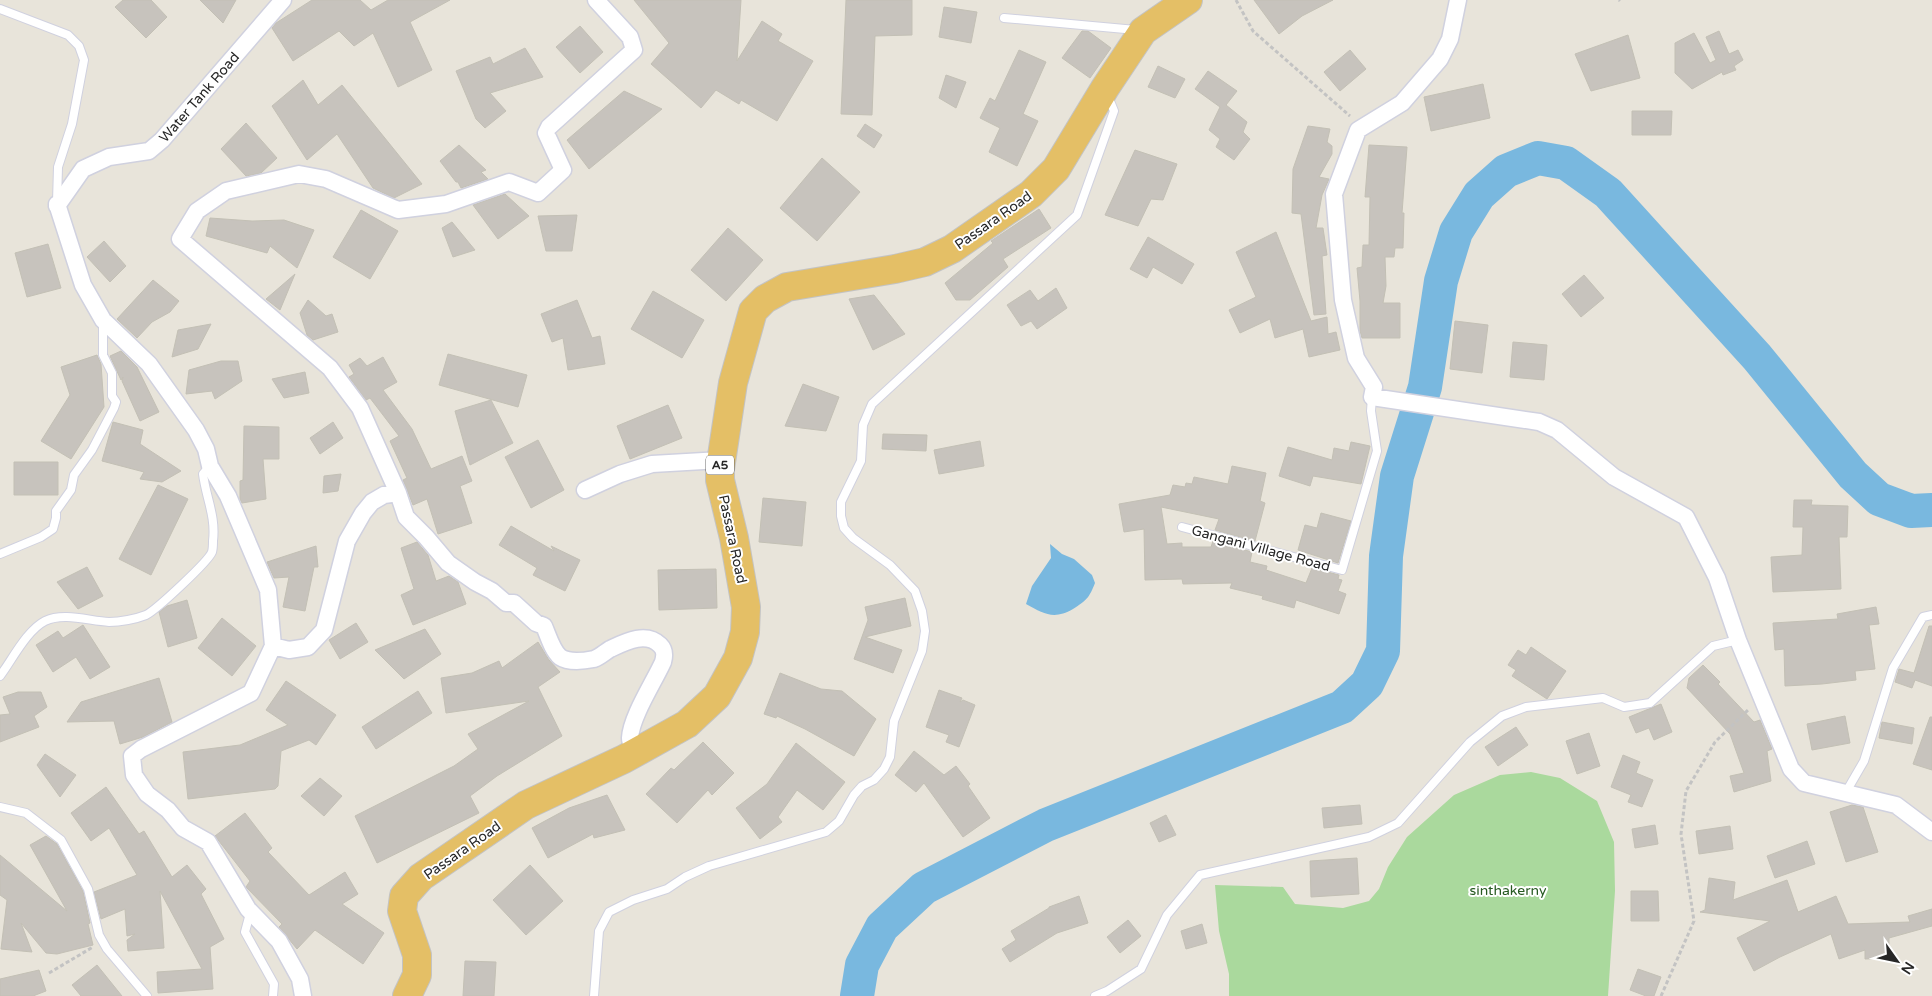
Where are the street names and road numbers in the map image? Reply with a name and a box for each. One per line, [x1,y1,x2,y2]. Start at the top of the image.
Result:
street label: Water Tank Road [156,49,243,146]
street label: Passara Road [951,188,1035,253]
road number: A5 [706,456,734,474]
street label: Passara Road [715,493,750,585]
street label: Gangani Village Road [1190,522,1332,575]
street label: Passara Road [420,818,504,883]

